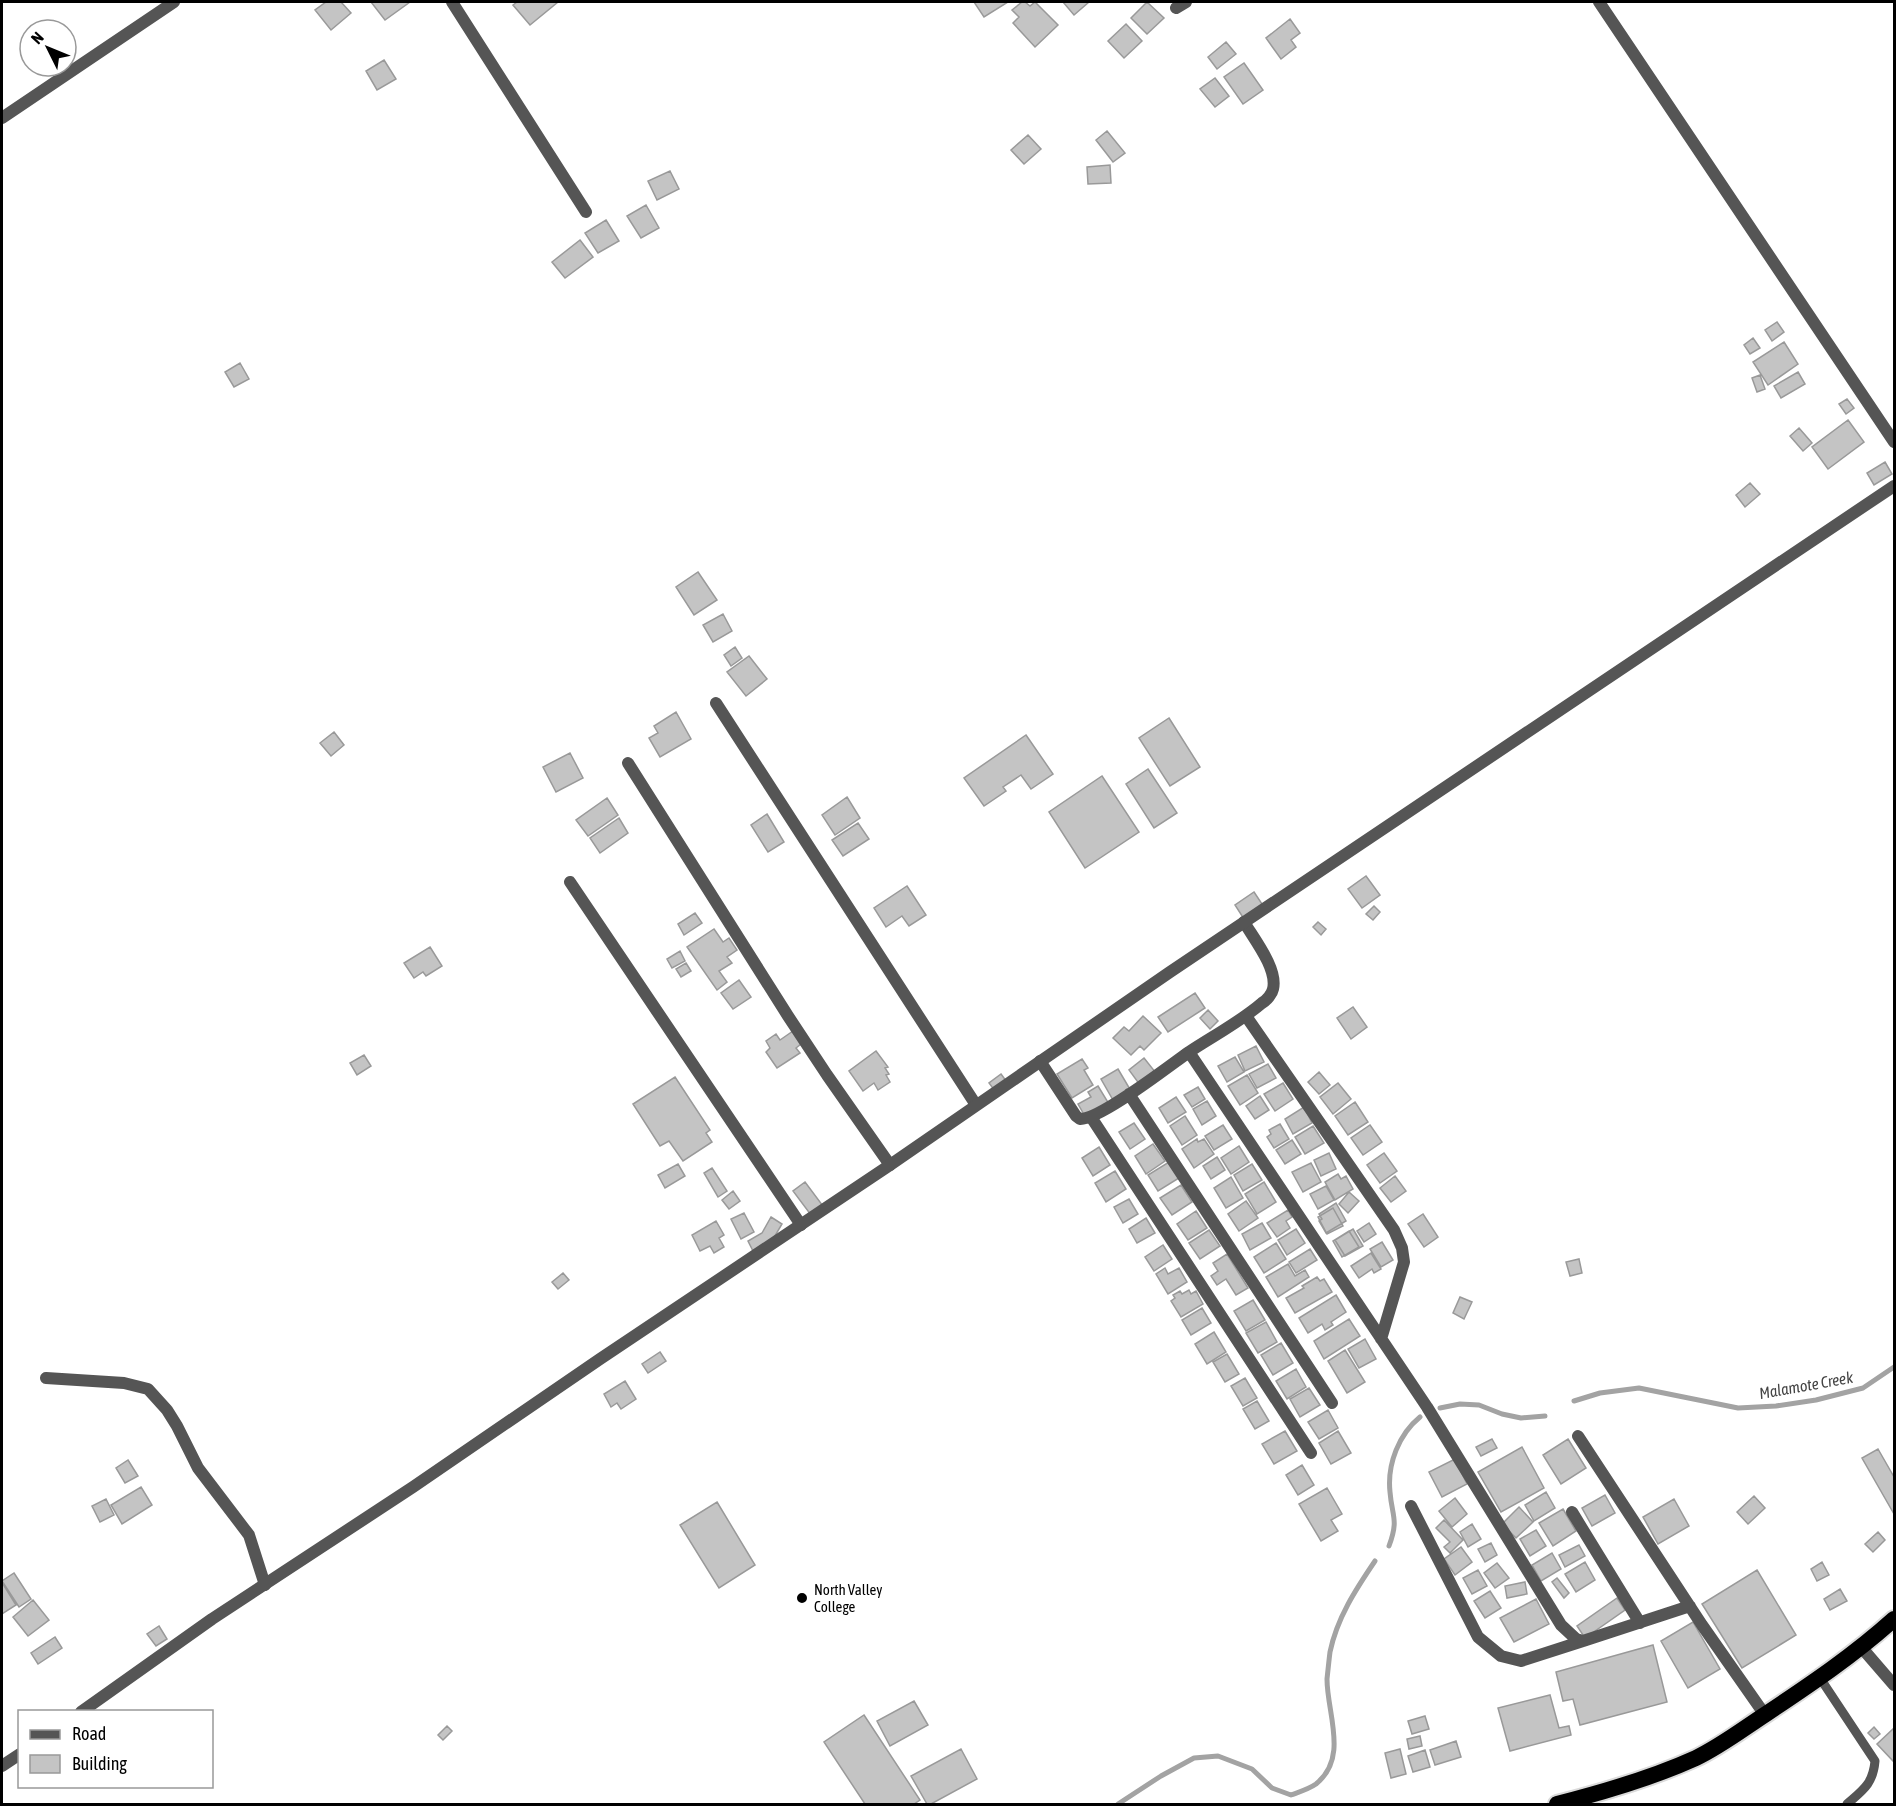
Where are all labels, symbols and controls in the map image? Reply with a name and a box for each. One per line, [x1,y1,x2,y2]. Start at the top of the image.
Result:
north arrow [18,18,78,78]
text: N [27,28,47,47]
water label: Malamote Creek [1758,1368,1855,1402]
place label: North Valley College [814,1581,882,1615]
marker: North Valley College [795,1591,809,1605]
legend [18,1710,213,1788]
text: Road [72,1723,106,1744]
text: Building [72,1753,127,1774]

